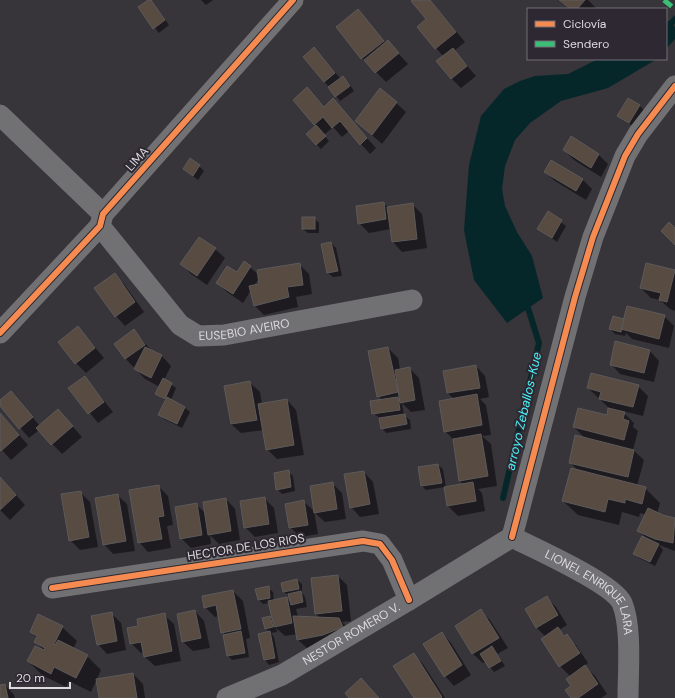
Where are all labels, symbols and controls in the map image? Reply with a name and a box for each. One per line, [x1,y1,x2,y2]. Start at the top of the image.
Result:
legend [527,8,667,60]
text: Ciclovía [563,16,606,32]
text: Sendero [563,36,609,52]
street label: LIMA [122,144,152,174]
street label: EUSEBIO AVEIRO [198,315,291,344]
water label: arroyo Zeballos-Kue [502,350,545,472]
street label: HECTOR DE LOS RIOS [186,530,306,564]
street label: LIONEL ENRIQUE LARA [542,546,636,636]
street label: NESTOR ROMERO V. [300,599,403,669]
scale bar [10,664,70,690]
text: 20 m [16,670,45,686]

